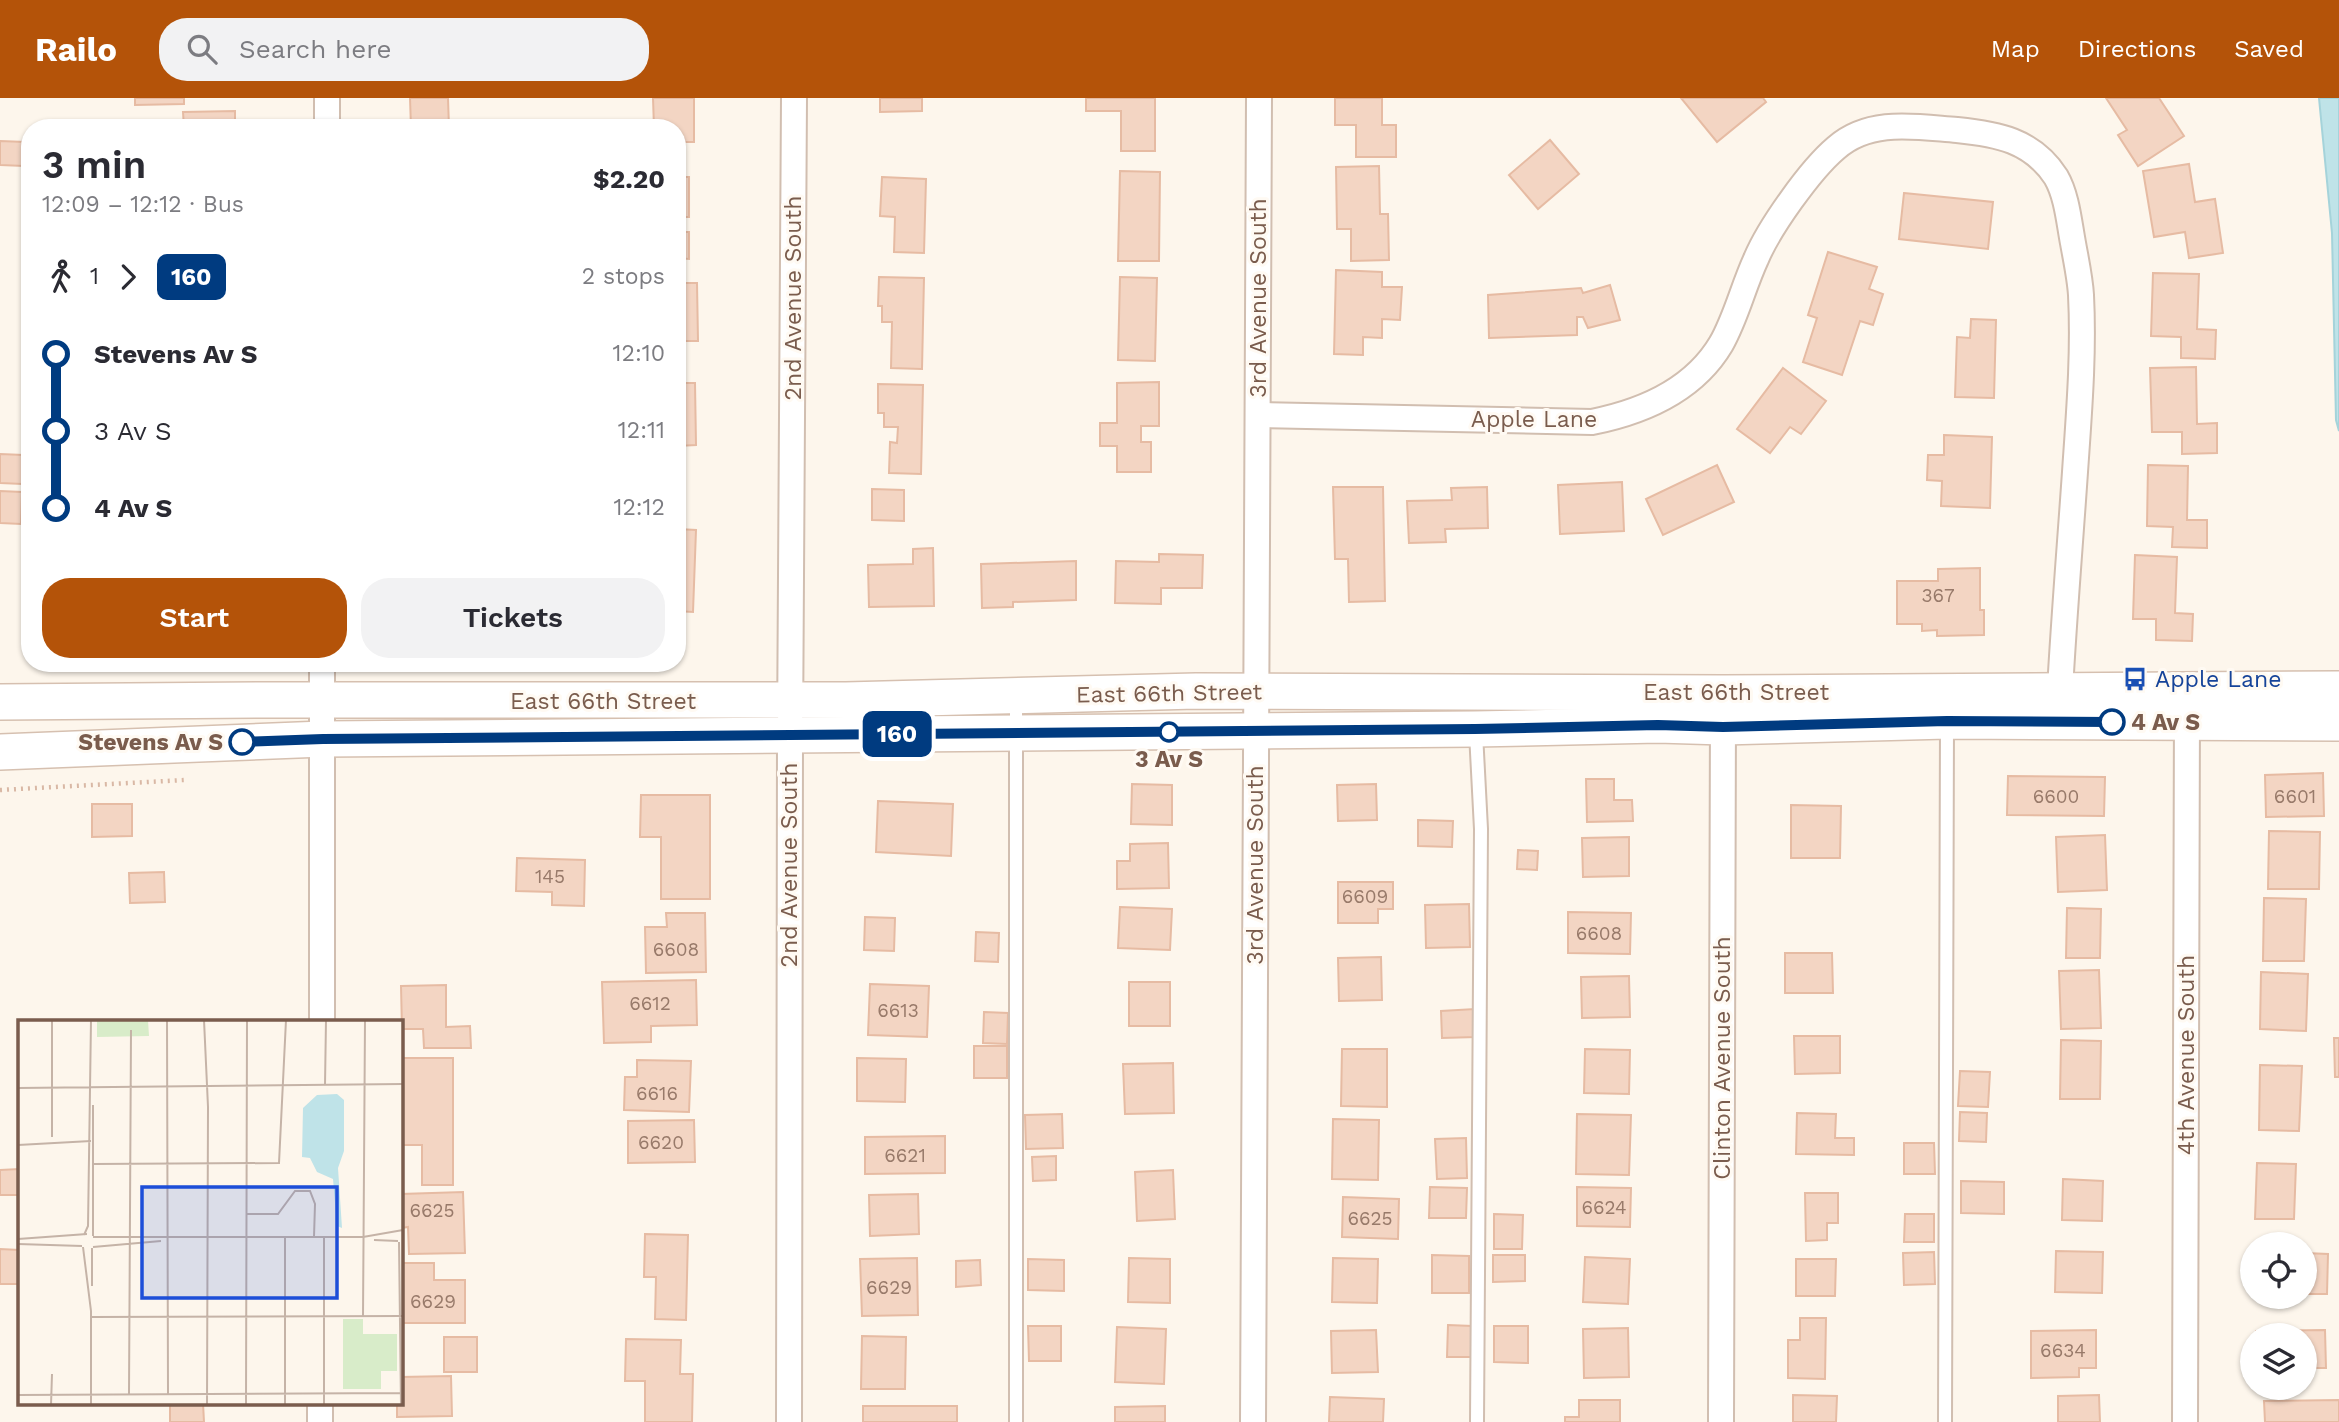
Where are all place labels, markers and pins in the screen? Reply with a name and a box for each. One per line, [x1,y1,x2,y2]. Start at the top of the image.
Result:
bus stop icon: Apple Lane [2121,665,2149,693]
place label: Apple Lane [2155,666,2281,693]
marker: 4 Av S [2099,709,2125,735]
place label: 4 Av S [2131,709,2200,736]
marker: 3 Av S [1159,722,1179,742]
place label: Stevens Av S [78,729,223,756]
marker: Stevens Av S [229,729,255,755]
place label: 3 Av S [1135,746,1203,773]

